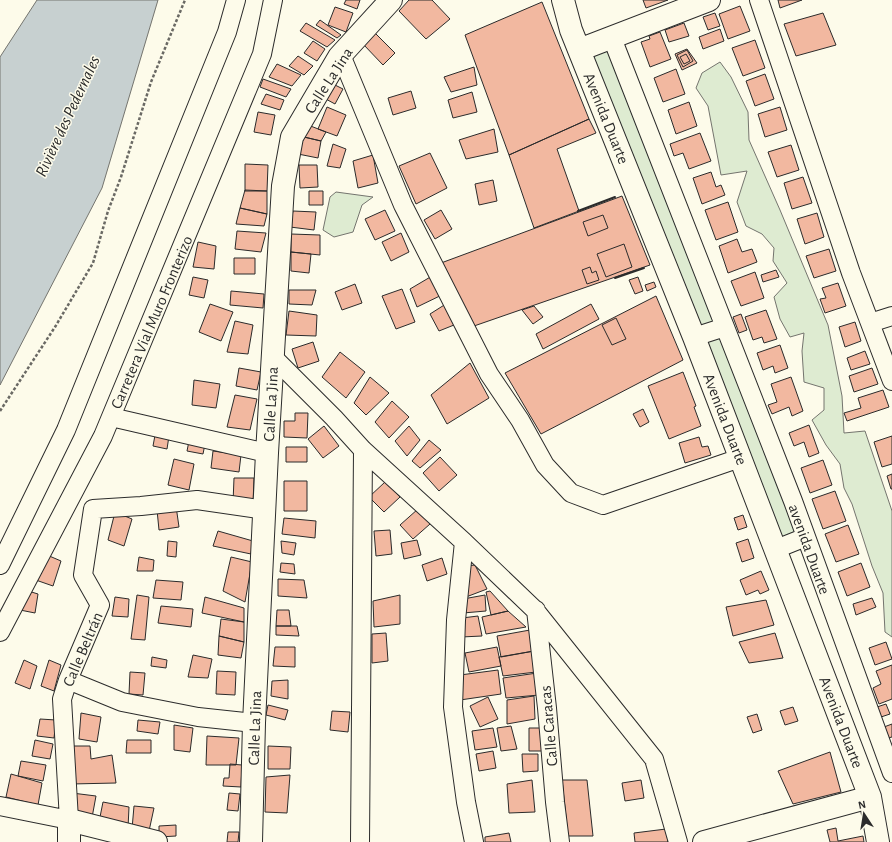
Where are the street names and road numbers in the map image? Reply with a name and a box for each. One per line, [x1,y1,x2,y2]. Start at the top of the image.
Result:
street label: Calle La Jina [302,45,356,116]
street label: Avenida Duarte [581,71,632,166]
street label: Carretera Vial Muro Fronterizo [108,233,196,411]
street label: Calle La Jina [261,366,281,442]
street label: Avenida Duarte [700,371,750,467]
street label: avenida Duarte [785,502,833,597]
street label: Calle Beltrán [60,610,106,689]
street label: Avenida Duarte [816,674,866,770]
street label: Calle Caracas [537,685,560,767]
street label: Calle La Jina [246,690,264,766]

